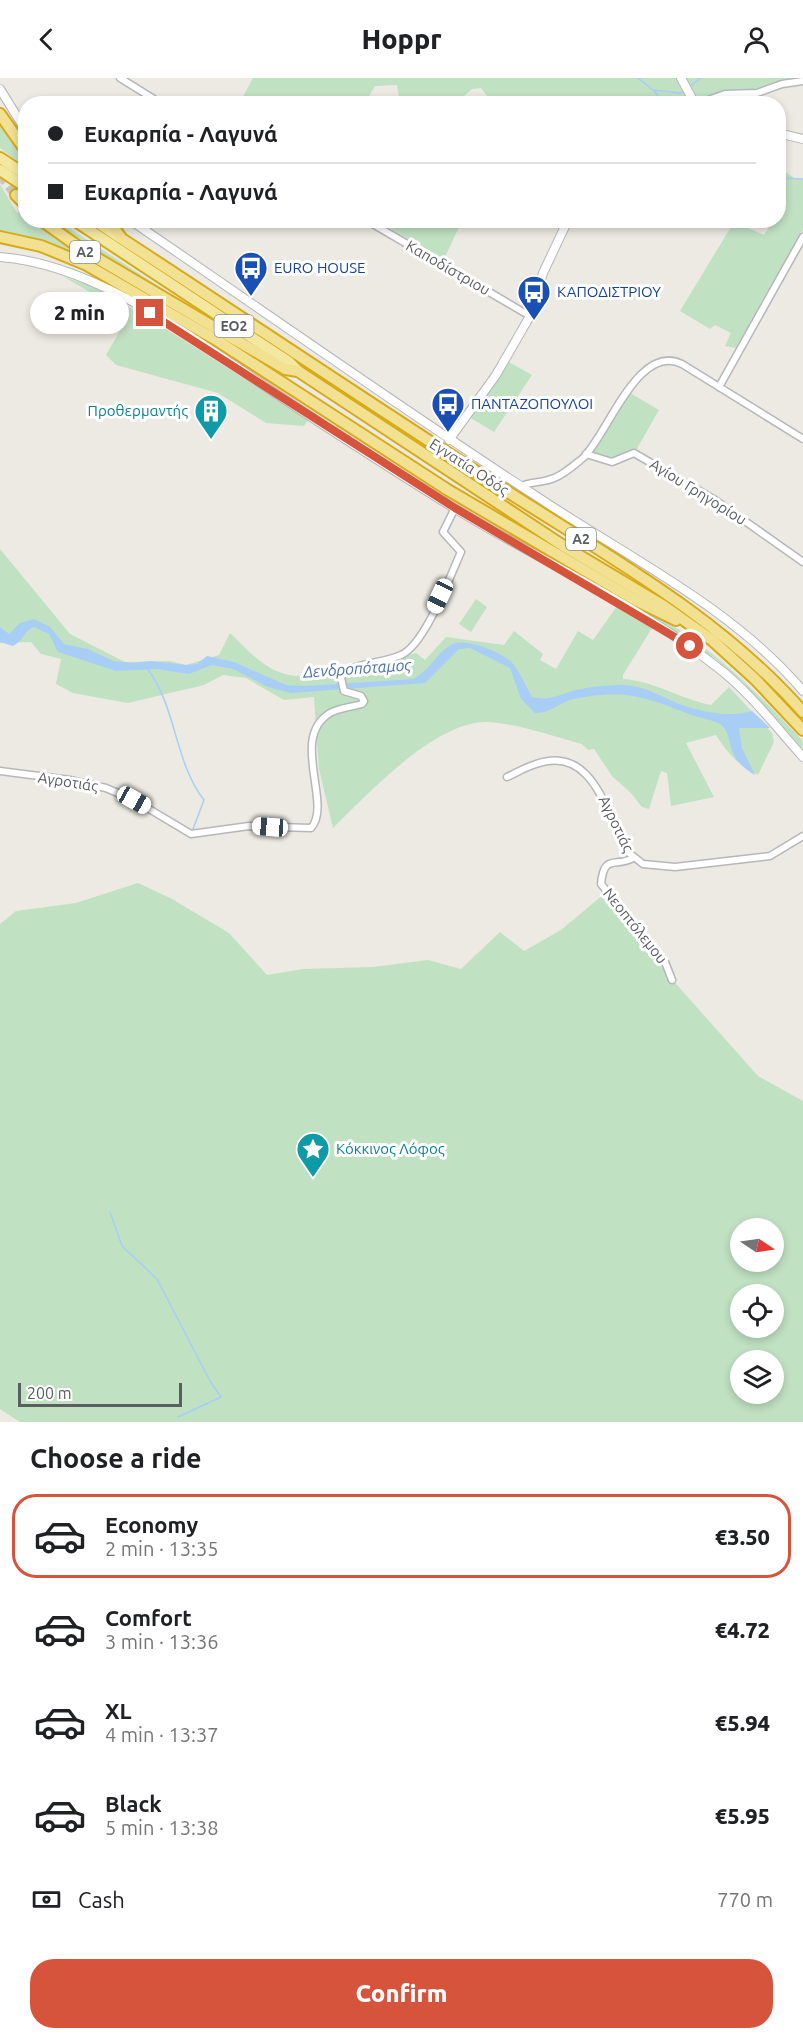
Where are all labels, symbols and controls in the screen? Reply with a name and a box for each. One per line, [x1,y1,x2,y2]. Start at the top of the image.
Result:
icon: back [30,23,63,56]
icon: person [740,23,773,56]
text: Hoppr [361,24,442,54]
text: Ευκαρπία - Λαγυνά [84,121,278,146]
text: Ευκαρπία - Λαγυνά [84,179,278,204]
street label: Καποδίστριου [403,237,493,298]
road number: Α2 [70,241,100,263]
bus stop icon: EURO HOUSE [233,250,269,297]
place label: EURO HOUSE [274,259,366,276]
bus stop icon: ΚΑΠΟΔΙΣΤΡΙΟΥ [516,274,552,321]
place label: ΚΑΠΟΔΙΣΤΡΙΟΥ [557,283,661,300]
callout: 2 min [30,292,129,334]
route end [136,299,163,326]
text: 2 min [54,301,105,324]
road number: ΕΟ2 [214,315,254,337]
bus stop icon: ΠΑΝΤΑΖΟΠΟΥΛΟΙ [430,386,466,433]
building icon: Προθερμαντής [193,393,229,440]
place label: ΠΑΝΤΑΖΟΠΟΥΛΟΙ [471,395,593,412]
place label: Προθερμαντής [88,402,188,419]
street label: Εγνατία Οδός [427,435,512,499]
street label: Αγίου Γρηγορίου [647,455,750,528]
road number: Α2 [566,528,596,550]
car [424,576,456,616]
route start [676,632,703,659]
water label: Δενδροπόταμος [301,655,413,682]
street label: Αγροτιάς [37,768,99,795]
car [114,783,154,817]
street label: Αγροτιάς [596,793,637,855]
car [251,817,289,837]
street label: Νεοπτόλεμου [600,885,671,967]
place icon: Κόκκινος Λόφος [295,1131,331,1178]
place label: Κόκκινος Λόφος [336,1140,445,1157]
north arrow [730,1218,784,1272]
map controls [730,1218,784,1404]
button: locate [730,1284,784,1338]
button: layers [730,1350,784,1404]
scale bar [18,1380,182,1408]
text: 200 m [27,1384,72,1402]
text: Choose a ride [30,1443,202,1473]
icon: car [33,1509,87,1563]
text: Economy [105,1512,198,1537]
text: €3.50 [715,1524,770,1549]
text: 2 min · 13:35 [105,1537,219,1560]
icon: car [33,1602,87,1656]
text: Comfort [105,1605,192,1630]
text: €4.72 [715,1617,770,1642]
text: 3 min · 13:36 [105,1630,219,1653]
icon: car [33,1695,87,1749]
text: XL [105,1698,132,1723]
text: €5.94 [715,1710,770,1735]
text: 4 min · 13:37 [105,1723,219,1746]
icon: car [33,1788,87,1842]
text: Black [105,1791,162,1816]
text: €5.95 [715,1803,770,1828]
text: 5 min · 13:38 [105,1816,219,1839]
icon: cash [30,1883,63,1916]
text: Cash [78,1887,125,1912]
text: 770 m [717,1888,773,1911]
button: Confirm [30,1959,773,2028]

